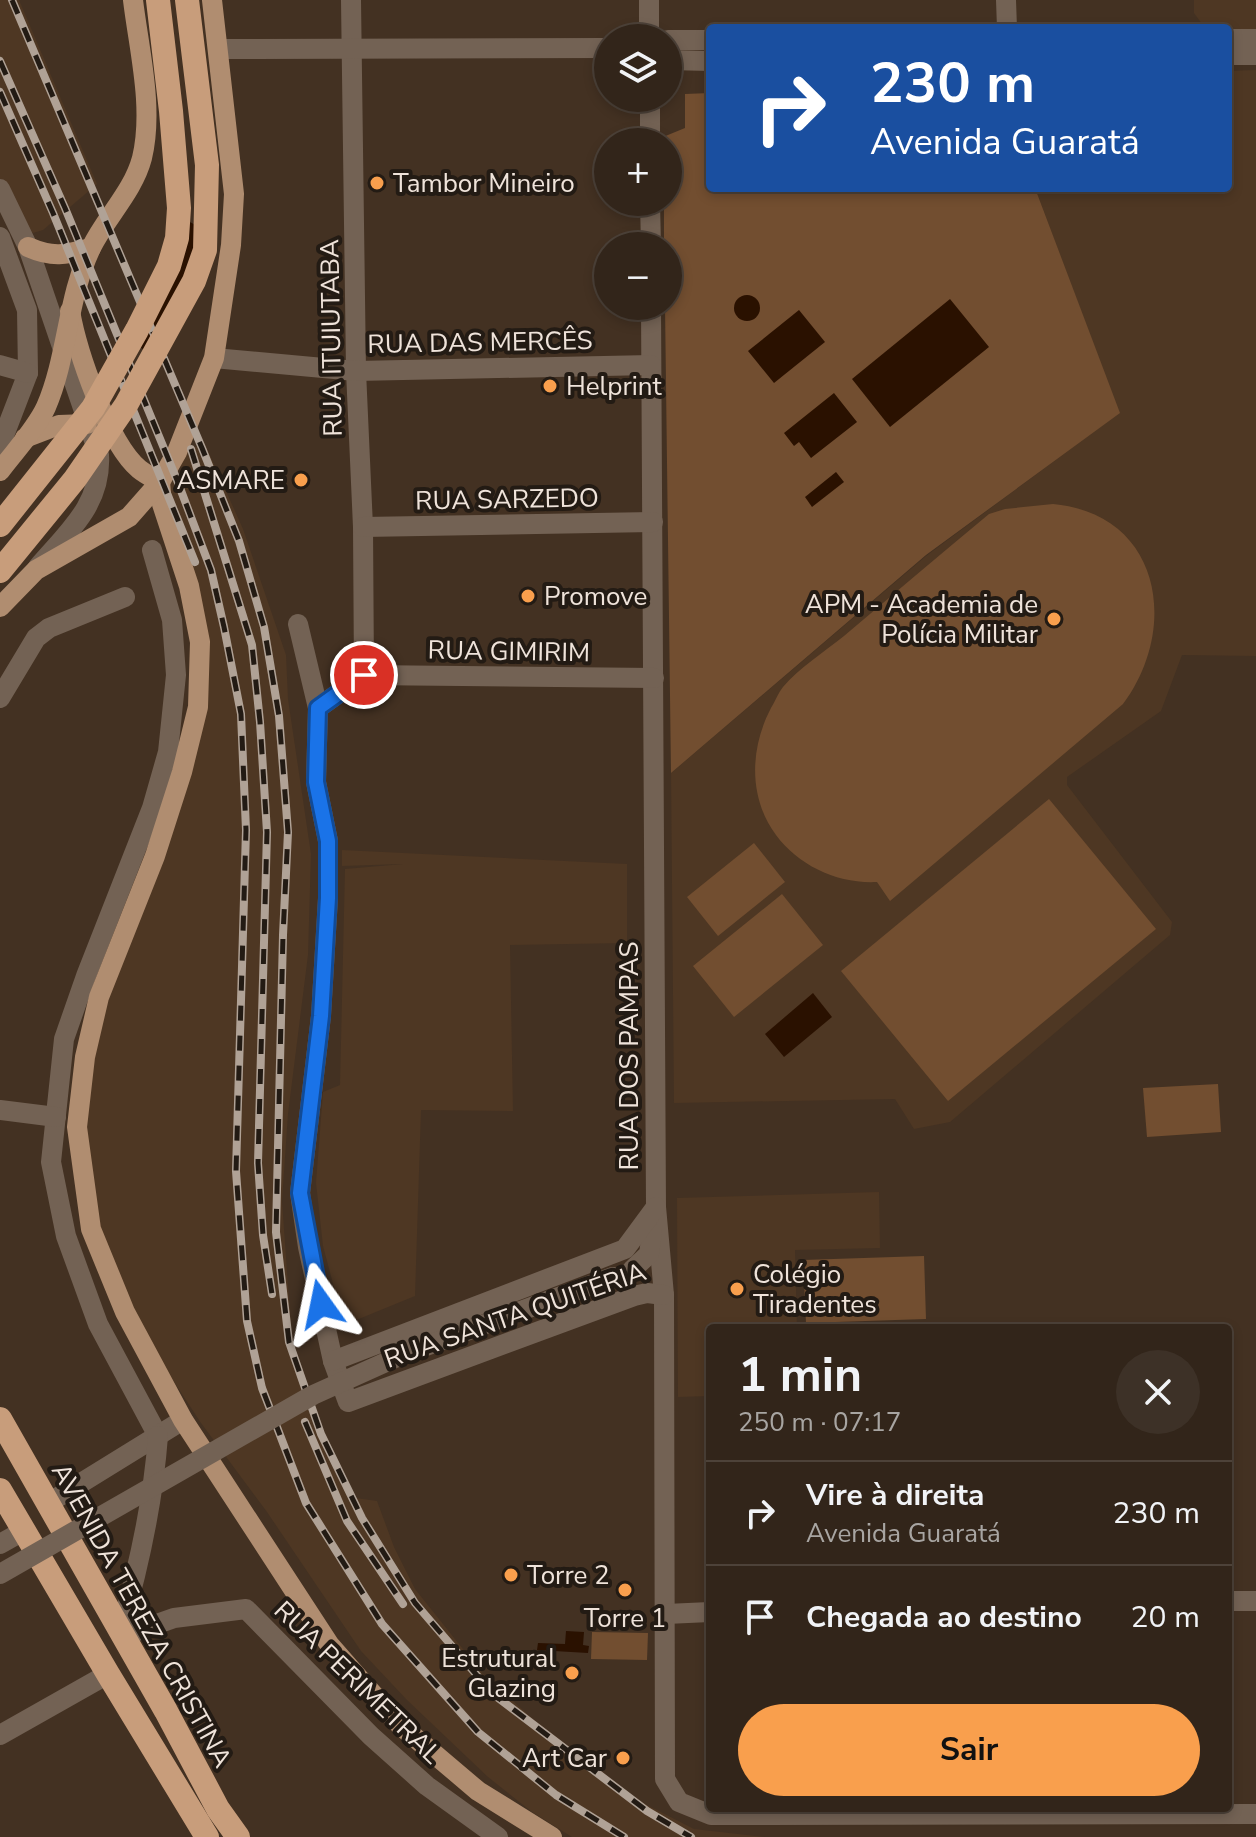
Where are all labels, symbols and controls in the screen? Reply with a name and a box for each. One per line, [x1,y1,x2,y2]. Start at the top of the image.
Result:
map controls [594,24,682,320]
button: layers [594,24,682,112]
text: 230 m [870,45,1035,122]
icon: right [738,56,842,160]
text: Avenida Guaratá [870,118,1140,167]
button: + [594,128,682,216]
place label: Tambor Mineiro [393,166,575,201]
marker: Tambor Mineiro [368,174,386,192]
button: − [594,232,682,320]
street label: RUA ITUIUTABA [312,239,351,437]
street label: RUA DAS MERCÊS [367,323,593,362]
place label: Helprint [566,369,663,404]
marker: Helprint [541,377,559,395]
place label: ASMARE [176,463,285,498]
marker: ASMARE [292,471,310,489]
street label: RUA SARZEDO [415,480,599,519]
place label: Promove [544,579,647,614]
marker: Promove [519,587,537,605]
place label: APM - Academia de Polícia Militar [805,587,1039,652]
marker: APM - Academia de Polícia Militar [1045,610,1063,628]
street label: RUA GIMIRIM [427,633,591,670]
pin [330,641,398,709]
icon: arrive [342,653,386,697]
street label: RUA DOS PAMPAS [612,942,647,1170]
street label: RUA SANTA QUITÉRIA [380,1254,651,1377]
place label: Colégio Tiradentes [753,1257,877,1322]
position arrow [279,1262,363,1346]
marker: Colégio Tiradentes [728,1280,746,1298]
text: 1 min [738,1342,862,1408]
button: close [1116,1350,1200,1434]
text: 250 m · 07:17 [738,1405,901,1440]
street label: AVENIDA TEREZA CRISTINA [43,1457,240,1774]
text: Vire à direita [806,1475,984,1516]
icon: right [738,1491,782,1535]
text: 230 m [1113,1493,1200,1534]
text: Avenida Guaratá [806,1516,1001,1551]
place label: Torre 2 [527,1558,610,1593]
marker: Torre 2 [502,1566,520,1584]
marker: Torre 1 [616,1581,634,1599]
street label: RUA PERIMETRAL [266,1593,449,1771]
icon: arrive [738,1595,782,1639]
text: Chegada ao destino [806,1597,1082,1638]
text: 20 m [1131,1597,1200,1638]
place label: Torre 1 [584,1601,666,1636]
place label: Estrutural Glazing [441,1641,556,1706]
marker: Estrutural Glazing [563,1664,581,1682]
button: Sair [738,1704,1200,1796]
place label: Art Car [522,1741,608,1776]
marker: Art Car [614,1749,632,1767]

